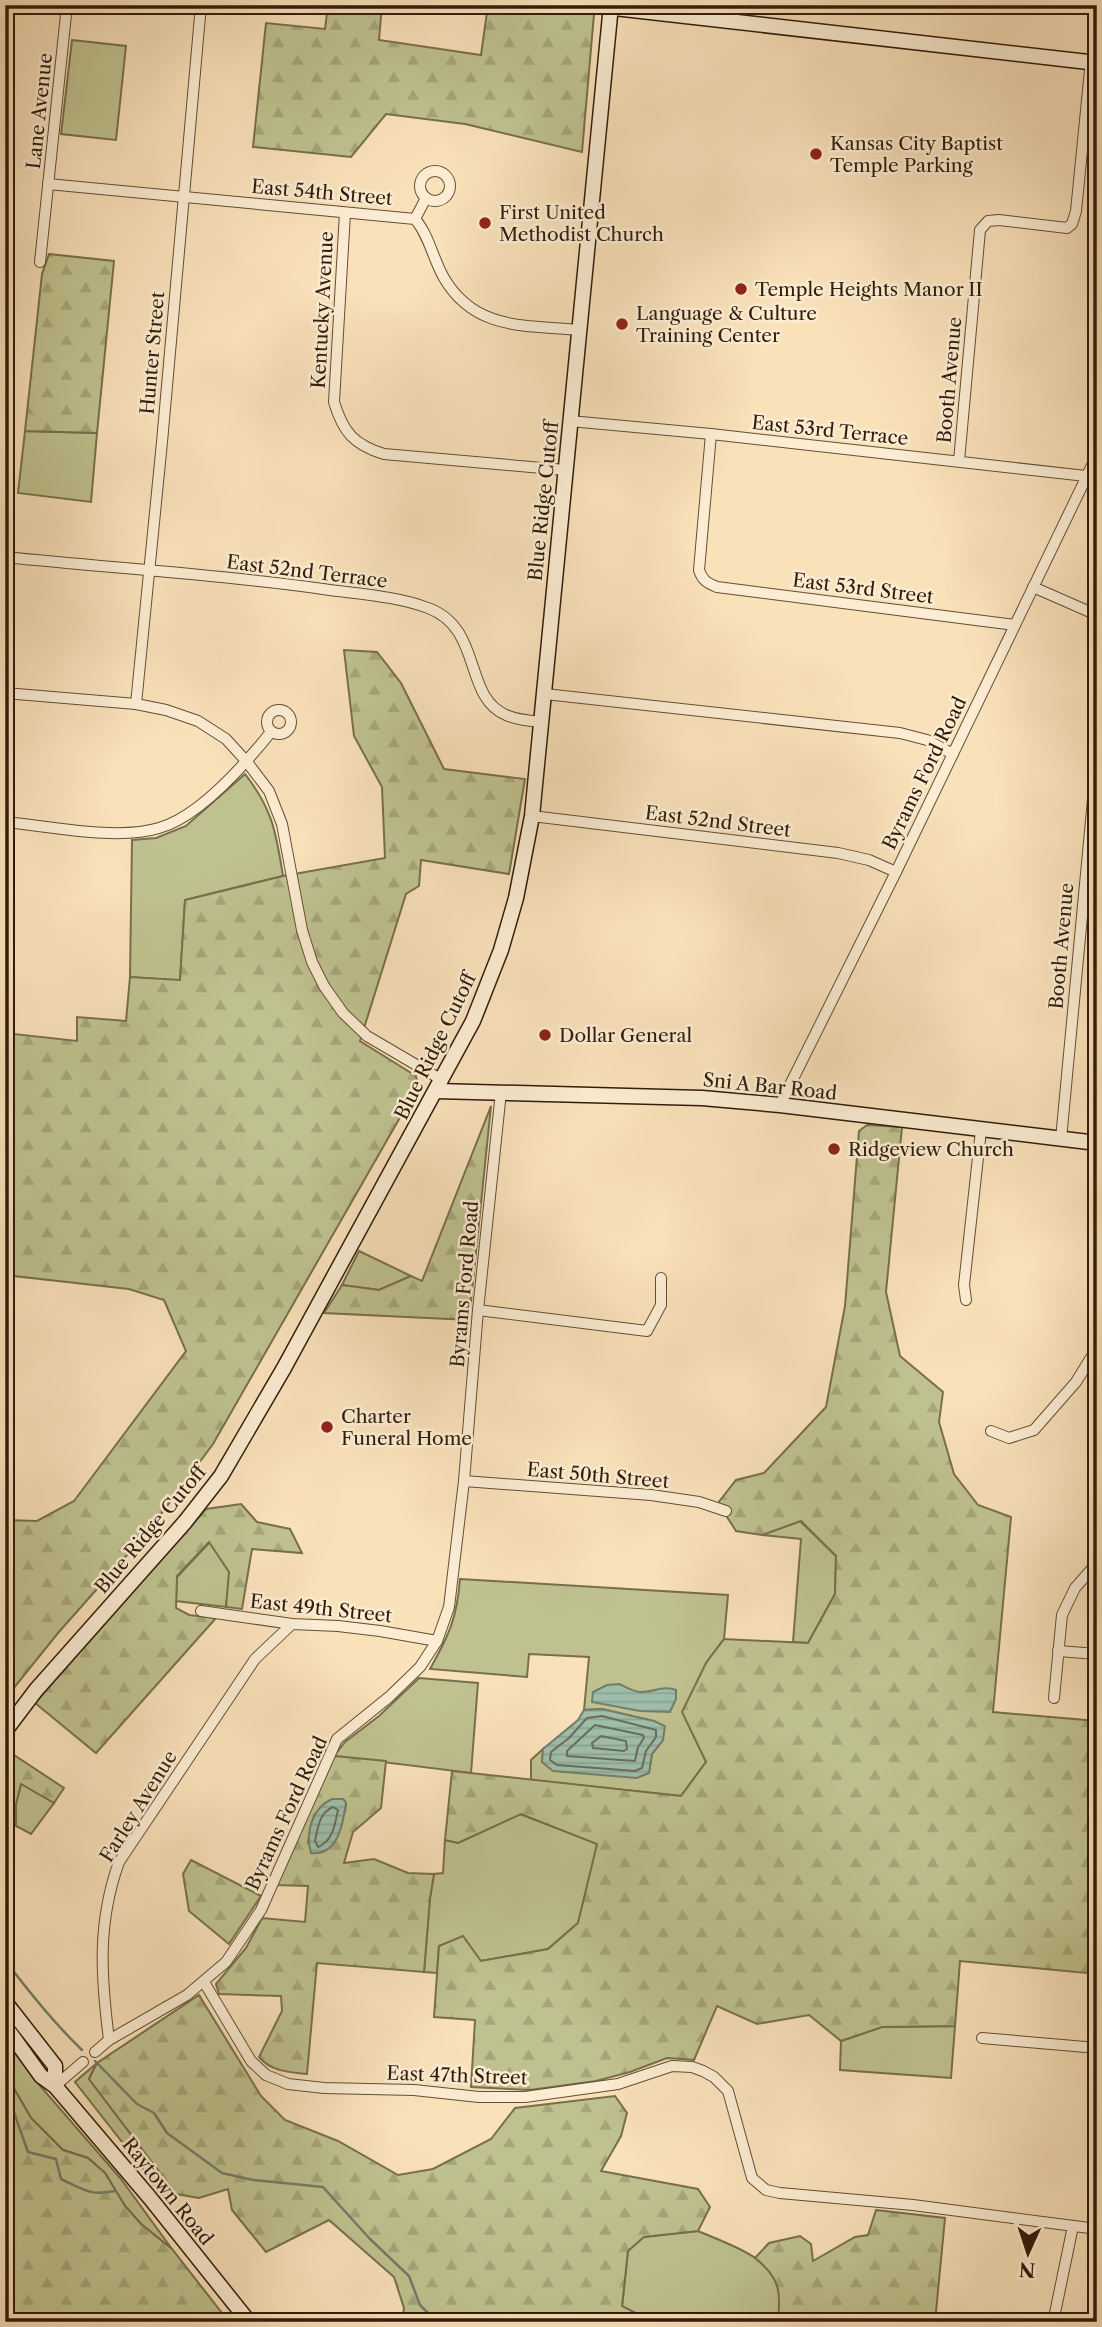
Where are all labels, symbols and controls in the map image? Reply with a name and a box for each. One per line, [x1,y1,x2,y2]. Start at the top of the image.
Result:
street label: Lane Avenue [22,52,57,170]
place label: Kansas City Baptist Temple Parking [830,132,1003,177]
marker: Kansas City Baptist Temple Parking [808,146,824,162]
street label: East 54th Street [250,175,394,210]
place label: First United Methodist Church [499,201,664,246]
marker: First United Methodist Church [477,215,493,231]
street label: Kentucky Avenue [307,231,338,389]
place label: Temple Heights Manor II [755,278,983,301]
marker: Temple Heights Manor II [733,281,749,297]
street label: Hunter Street [136,290,169,416]
place label: Language & Culture Training Center [636,302,817,347]
marker: Language & Culture Training Center [614,316,630,332]
street label: Booth Avenue [933,316,966,444]
street label: East 53rd Terrace [751,411,909,450]
street label: Blue Ridge Cutoff [524,418,564,582]
street label: East 52nd Terrace [225,550,389,593]
street label: East 53rd Street [791,568,935,609]
street label: Byrams Ford Road [877,693,972,853]
street label: East 52nd Street [644,801,792,842]
street label: Booth Avenue [1045,882,1078,1010]
street label: Blue Ridge Cutoff [390,967,482,1124]
place label: Dollar General [559,1024,692,1047]
marker: Dollar General [537,1027,553,1043]
street label: Sni A Bar Road [702,1068,839,1105]
place label: Ridgeview Church [848,1138,1014,1161]
marker: Ridgeview Church [826,1141,842,1157]
street label: Byrams Ford Road [446,1199,483,1368]
place label: Charter Funeral Home [341,1405,472,1450]
marker: Charter Funeral Home [319,1419,335,1435]
street label: East 50th Street [526,1458,670,1493]
street label: Blue Ridge Cutoff [90,1459,212,1598]
street label: East 49th Street [249,1590,393,1627]
street label: Byrams Ford Road [241,1732,332,1894]
street label: Farley Avenue [95,1746,182,1866]
street label: East 47th Street [386,2062,528,2089]
street label: Raytown Road [117,2133,218,2250]
north arrow [993,2218,1064,2288]
text: N [1018,2258,1036,2281]

